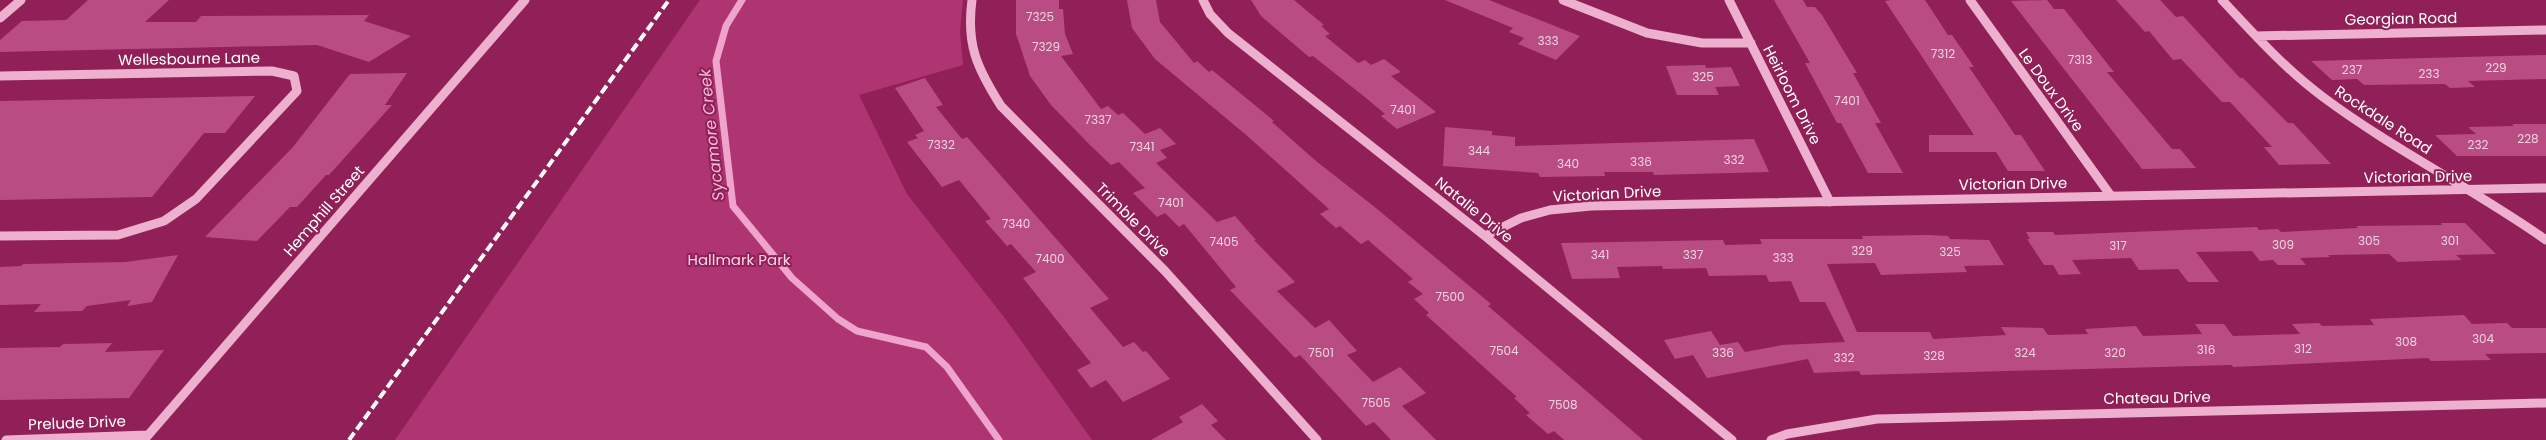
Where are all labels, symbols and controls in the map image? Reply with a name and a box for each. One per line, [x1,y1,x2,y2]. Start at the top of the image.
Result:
street label: Georgian Road [2344,7,2458,30]
house number: 7325 [1026,8,1054,25]
house number: 333 [1537,32,1559,49]
house number: 7329 [1032,38,1060,55]
street label: Heirloom Drive [1758,41,1827,148]
street label: Le Doux Drive [2014,44,2089,136]
house number: 7312 [1931,45,1955,62]
street label: Wellesbourne Lane [118,47,260,70]
house number: 7313 [2068,51,2092,68]
house number: 229 [2485,59,2507,76]
house number: 237 [2342,61,2363,78]
house number: 233 [2418,65,2440,82]
water label: Sycamore Creek [693,67,730,202]
house number: 325 [1692,68,1714,85]
street label: Rockdale Road [2331,80,2436,159]
house number: 7401 [1834,92,1860,109]
house number: 7401 [1390,101,1416,118]
house number: 7337 [1084,111,1112,128]
house number: 228 [2517,130,2539,147]
house number: 7332 [927,136,955,153]
house number: 232 [2468,136,2489,153]
house number: 7341 [1129,138,1155,155]
house number: 344 [1468,142,1491,159]
house number: 332 [1723,151,1745,168]
house number: 336 [1630,153,1652,170]
house number: 340 [1557,155,1579,172]
street label: Hemphill Street [278,161,369,261]
street label: Victorian Drive [2363,165,2472,188]
street label: Natalie Drive [1431,172,1518,248]
street label: Victorian Drive [1958,172,2067,195]
street label: Trimble Drive [1091,178,1175,262]
street label: Victorian Drive [1552,180,1662,207]
house number: 7401 [1158,194,1184,211]
house number: 7340 [1002,215,1030,232]
house number: 305 [2358,232,2380,249]
house number: 301 [2441,232,2459,249]
house number: 7405 [1209,233,1239,250]
house number: 309 [2272,236,2294,253]
house number: 317 [2109,237,2127,254]
house number: 329 [1851,242,1873,259]
house number: 325 [1939,243,1961,260]
house number: 341 [1591,246,1609,263]
house number: 337 [1683,246,1704,263]
park label: Hallmark Park [688,249,791,270]
house number: 333 [1772,249,1794,266]
house number: 7400 [1035,250,1065,267]
house number: 7500 [1435,288,1465,305]
house number: 304 [2472,330,2495,347]
house number: 308 [2395,333,2417,350]
house number: 312 [2294,340,2312,357]
house number: 316 [2197,341,2215,358]
house number: 7504 [1489,342,1519,359]
house number: 7501 [1308,344,1334,361]
house number: 336 [1712,344,1734,361]
house number: 324 [2014,344,2036,361]
house number: 320 [2104,344,2126,361]
house number: 328 [1923,347,1945,364]
house number: 332 [1833,349,1855,366]
street label: Chateau Drive [2103,386,2211,409]
house number: 7505 [1361,394,1391,411]
house number: 7508 [1548,396,1578,413]
street label: Prelude Drive [28,410,126,435]

